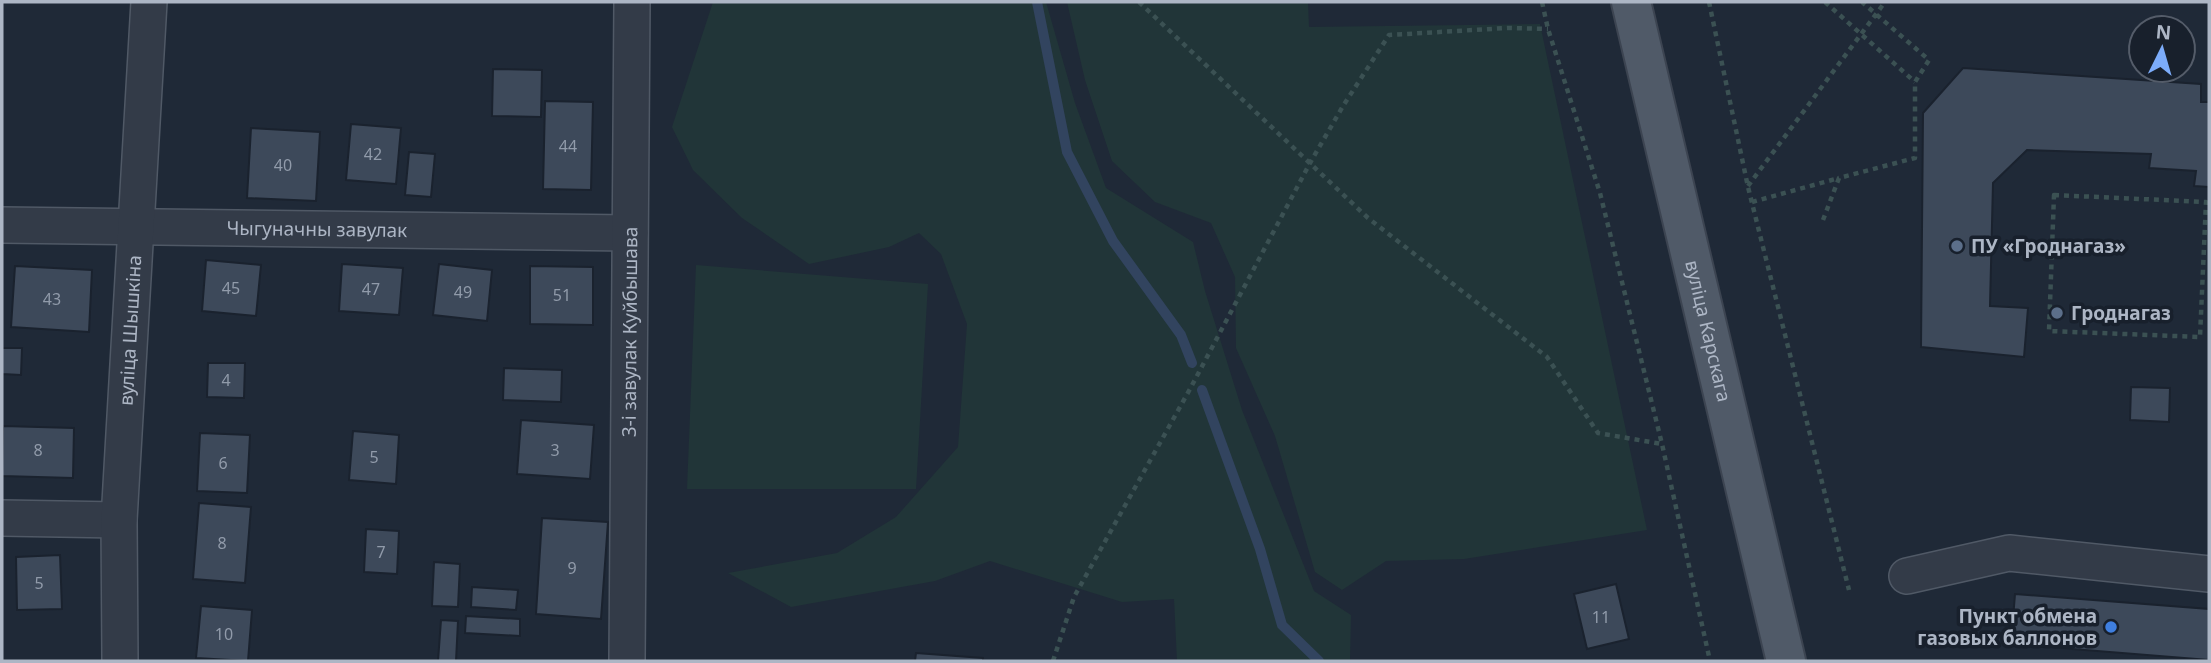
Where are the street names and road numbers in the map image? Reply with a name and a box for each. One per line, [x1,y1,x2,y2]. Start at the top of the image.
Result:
street label: Чыгуначны завулак [226,215,407,243]
street label: 3-і завулак Куйбышава [616,227,643,437]
street label: вуліца Шышкіна [113,254,147,406]
street label: вуліца Карскага [1679,258,1738,405]

